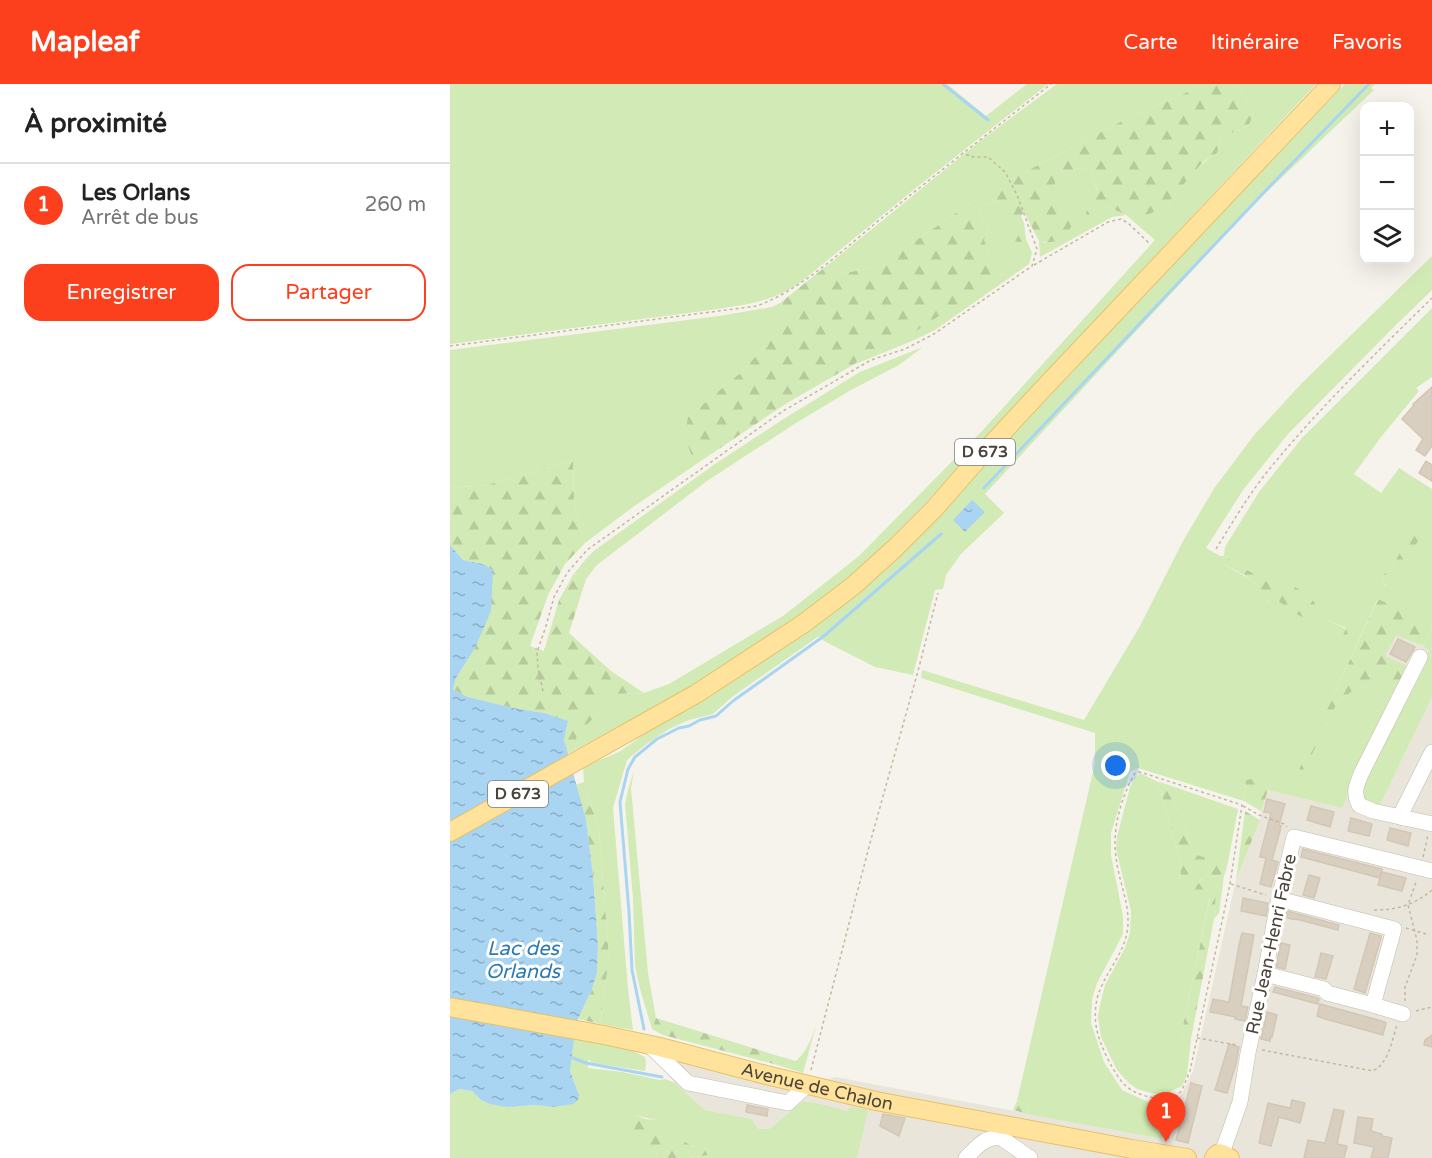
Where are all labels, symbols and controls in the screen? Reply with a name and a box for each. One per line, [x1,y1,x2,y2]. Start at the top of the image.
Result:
text: Mapleaf [30,25,139,59]
text: Carte [1124,30,1178,55]
text: Itinéraire [1211,30,1299,55]
text: Favoris [1332,30,1402,55]
map controls [1360,102,1414,264]
button: + [1360,102,1414,156]
text: À proximité [24,108,167,139]
button: − [1360,156,1414,210]
text: Les Orlans [81,180,190,206]
text: 1 [37,193,50,217]
text: 260 m [365,193,426,217]
text: Arrêt de bus [81,206,199,230]
button: layers [1360,210,1414,264]
button: Enregistrer [24,264,219,321]
button: Partager [231,264,426,321]
road number: D 673 [955,439,1015,465]
your location [1101,751,1130,780]
road number: D 673 [488,781,548,807]
street label: Rue Jean-Henri Fabre [1241,852,1301,1036]
water label: Lac des Orlands [486,937,562,984]
street label: Avenue de Chalon [739,1058,895,1115]
pin: 1 [1146,1092,1186,1142]

